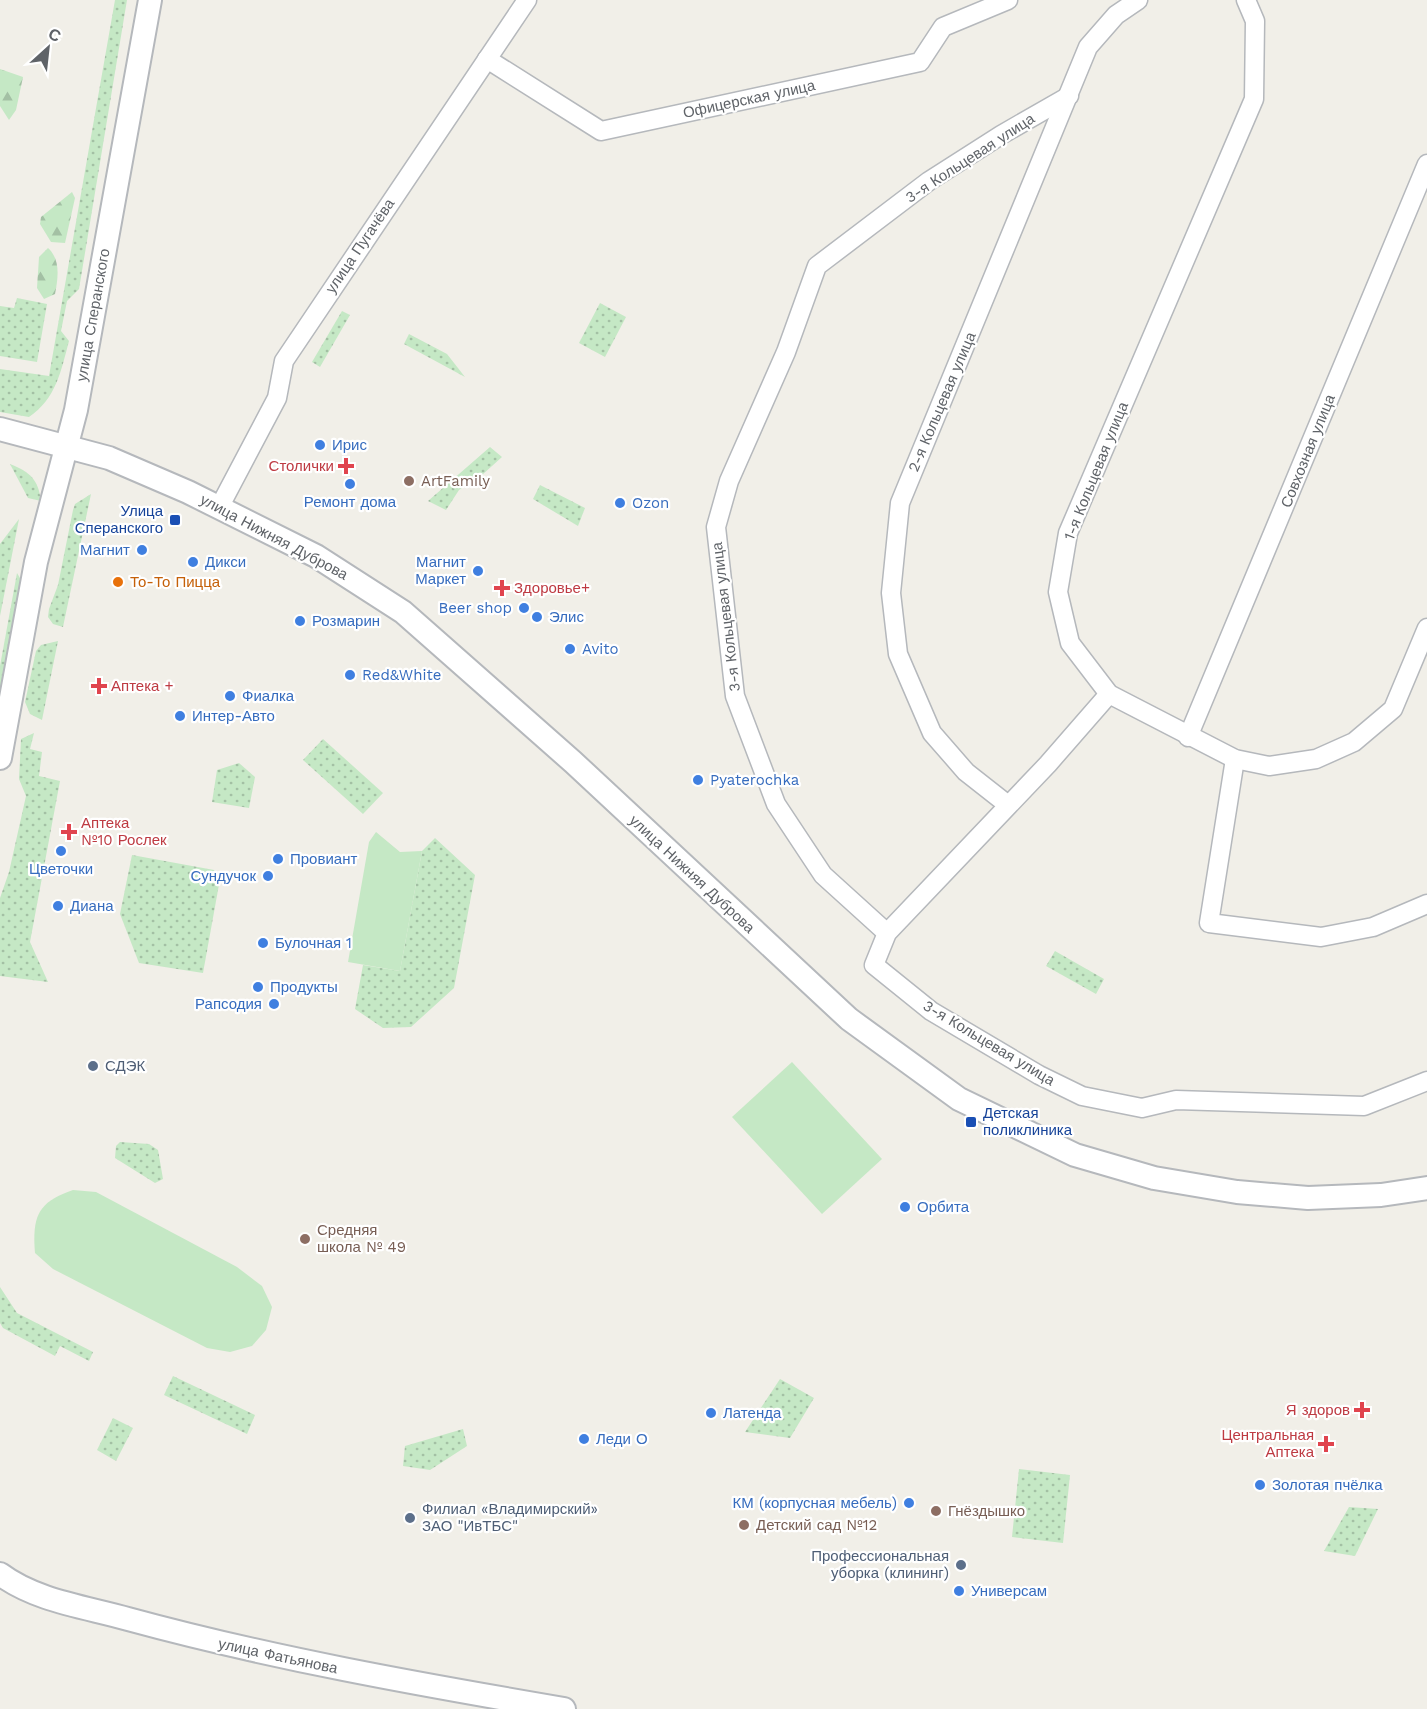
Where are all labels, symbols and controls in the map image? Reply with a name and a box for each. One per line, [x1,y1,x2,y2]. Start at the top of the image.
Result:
north arrow [18,18,78,78]
text: С [45,24,64,46]
street label: Офицерская улица [681,76,817,122]
street label: 3-я Кольцевая улица [902,109,1038,206]
street label: улица Пугачёва [322,195,399,297]
street label: улица Сперанского [72,247,114,383]
street label: 2-я Кольцевая улица [904,329,980,475]
street label: Совхозная улица [1277,391,1339,510]
street label: 1-я Кольцевая улица [1060,399,1132,543]
place label: Ирис [332,436,368,454]
marker: Ирис [313,438,327,452]
place label: Столички [269,457,334,475]
marker: Столички [339,459,353,473]
place label: ArtFamily [421,472,490,490]
marker: ArtFamily [402,474,416,488]
marker: Ремонт дома [343,477,357,491]
street label: улица Нижняя Дуброва [197,490,352,584]
place label: Ремонт дома [304,493,397,511]
place label: Ozon [632,494,669,512]
marker: Ozon [613,496,627,510]
place label: Улица Сперанского [75,502,164,537]
marker: Улица Сперанского [168,513,182,527]
place label: Магнит [80,541,130,559]
street label: 3-я Кольцевая улица [708,541,744,693]
marker: Магнит [135,543,149,557]
place label: Дикси [205,553,246,571]
place label: Магнит Маркет [415,553,466,588]
marker: Дикси [186,555,200,569]
marker: Магнит Маркет [471,564,485,578]
place label: То-То Пицца [130,573,221,591]
marker: То-То Пицца [111,575,125,589]
place label: Здоровье+ [514,579,590,597]
marker: Здоровье+ [495,581,509,595]
place label: Beer shop [438,599,512,617]
marker: Beer shop [517,601,531,615]
place label: Элис [549,608,584,626]
marker: Элис [530,610,544,624]
place label: Розмарин [312,612,380,630]
marker: Розмарин [293,614,307,628]
place label: Avito [582,640,618,658]
marker: Avito [563,642,577,656]
place label: Red&White [362,666,441,684]
marker: Red&White [343,668,357,682]
place label: Аптека + [111,677,174,695]
marker: Аптека + [92,679,106,693]
place label: Фиалка [242,687,295,705]
marker: Фиалка [223,689,237,703]
place label: Интер-Авто [192,707,275,725]
marker: Интер-Авто [173,709,187,723]
place label: Pyaterochka [710,771,800,789]
marker: Pyaterochka [691,773,705,787]
street label: улица Нижняя Дуброва [626,811,759,937]
place label: Аптека №10 Рослек [81,814,167,849]
marker: Аптека №10 Рослек [62,825,76,839]
marker: Цветочки [54,844,68,858]
place label: Провиант [290,850,357,868]
marker: Провиант [271,852,285,866]
place label: Цветочки [29,860,93,878]
place label: Сундучок [190,867,256,885]
marker: Сундучок [261,869,275,883]
place label: Диана [70,897,114,915]
marker: Диана [51,899,65,913]
place label: Булочная 1 [275,934,352,952]
marker: Булочная 1 [256,936,270,950]
place label: Продукты [270,978,338,996]
marker: Продукты [251,980,265,994]
place label: Рапсодия [195,995,262,1013]
marker: Рапсодия [267,997,281,1011]
street label: 3-я Кольцевая улица [920,997,1059,1090]
place label: СДЭК [105,1057,145,1075]
marker: СДЭК [86,1059,100,1073]
place label: Детская поликлиника [983,1104,1073,1139]
marker: Детская поликлиника [964,1115,978,1129]
place label: Орбита [917,1198,970,1216]
marker: Орбита [898,1200,912,1214]
place label: Средняя школа № 49 [317,1221,406,1256]
marker: Средняя школа № 49 [298,1232,312,1246]
place label: Я здоров [1286,1401,1350,1419]
marker: Я здоров [1355,1403,1369,1417]
place label: Латенда [723,1404,782,1422]
marker: Латенда [704,1406,718,1420]
place label: Центральная Аптека [1221,1426,1315,1461]
place label: Леди О [596,1430,648,1448]
marker: Леди О [577,1432,591,1446]
marker: Центральная Аптека [1319,1437,1333,1451]
place label: Золотая пчёлка [1272,1476,1383,1494]
marker: Золотая пчёлка [1253,1478,1267,1492]
place label: КМ (корпусная мебель) [733,1494,897,1512]
marker: КМ (корпусная мебель) [902,1496,916,1510]
place label: Филиал «Владимирский» ЗАО "ИвТБС" [422,1500,598,1535]
place label: Гнёздышко [948,1502,1025,1520]
marker: Гнёздышко [929,1504,943,1518]
marker: Филиал «Владимирский» ЗАО "ИвТБС" [403,1511,417,1525]
place label: Детский сад №12 [756,1516,877,1534]
marker: Детский сад №12 [737,1518,751,1532]
place label: Профессиональная уборка (клининг) [811,1547,949,1582]
marker: Профессиональная уборка (клининг) [954,1558,968,1572]
place label: Универсам [971,1582,1047,1600]
marker: Универсам [952,1584,966,1598]
street label: улица Фатьянова [217,1635,340,1678]

